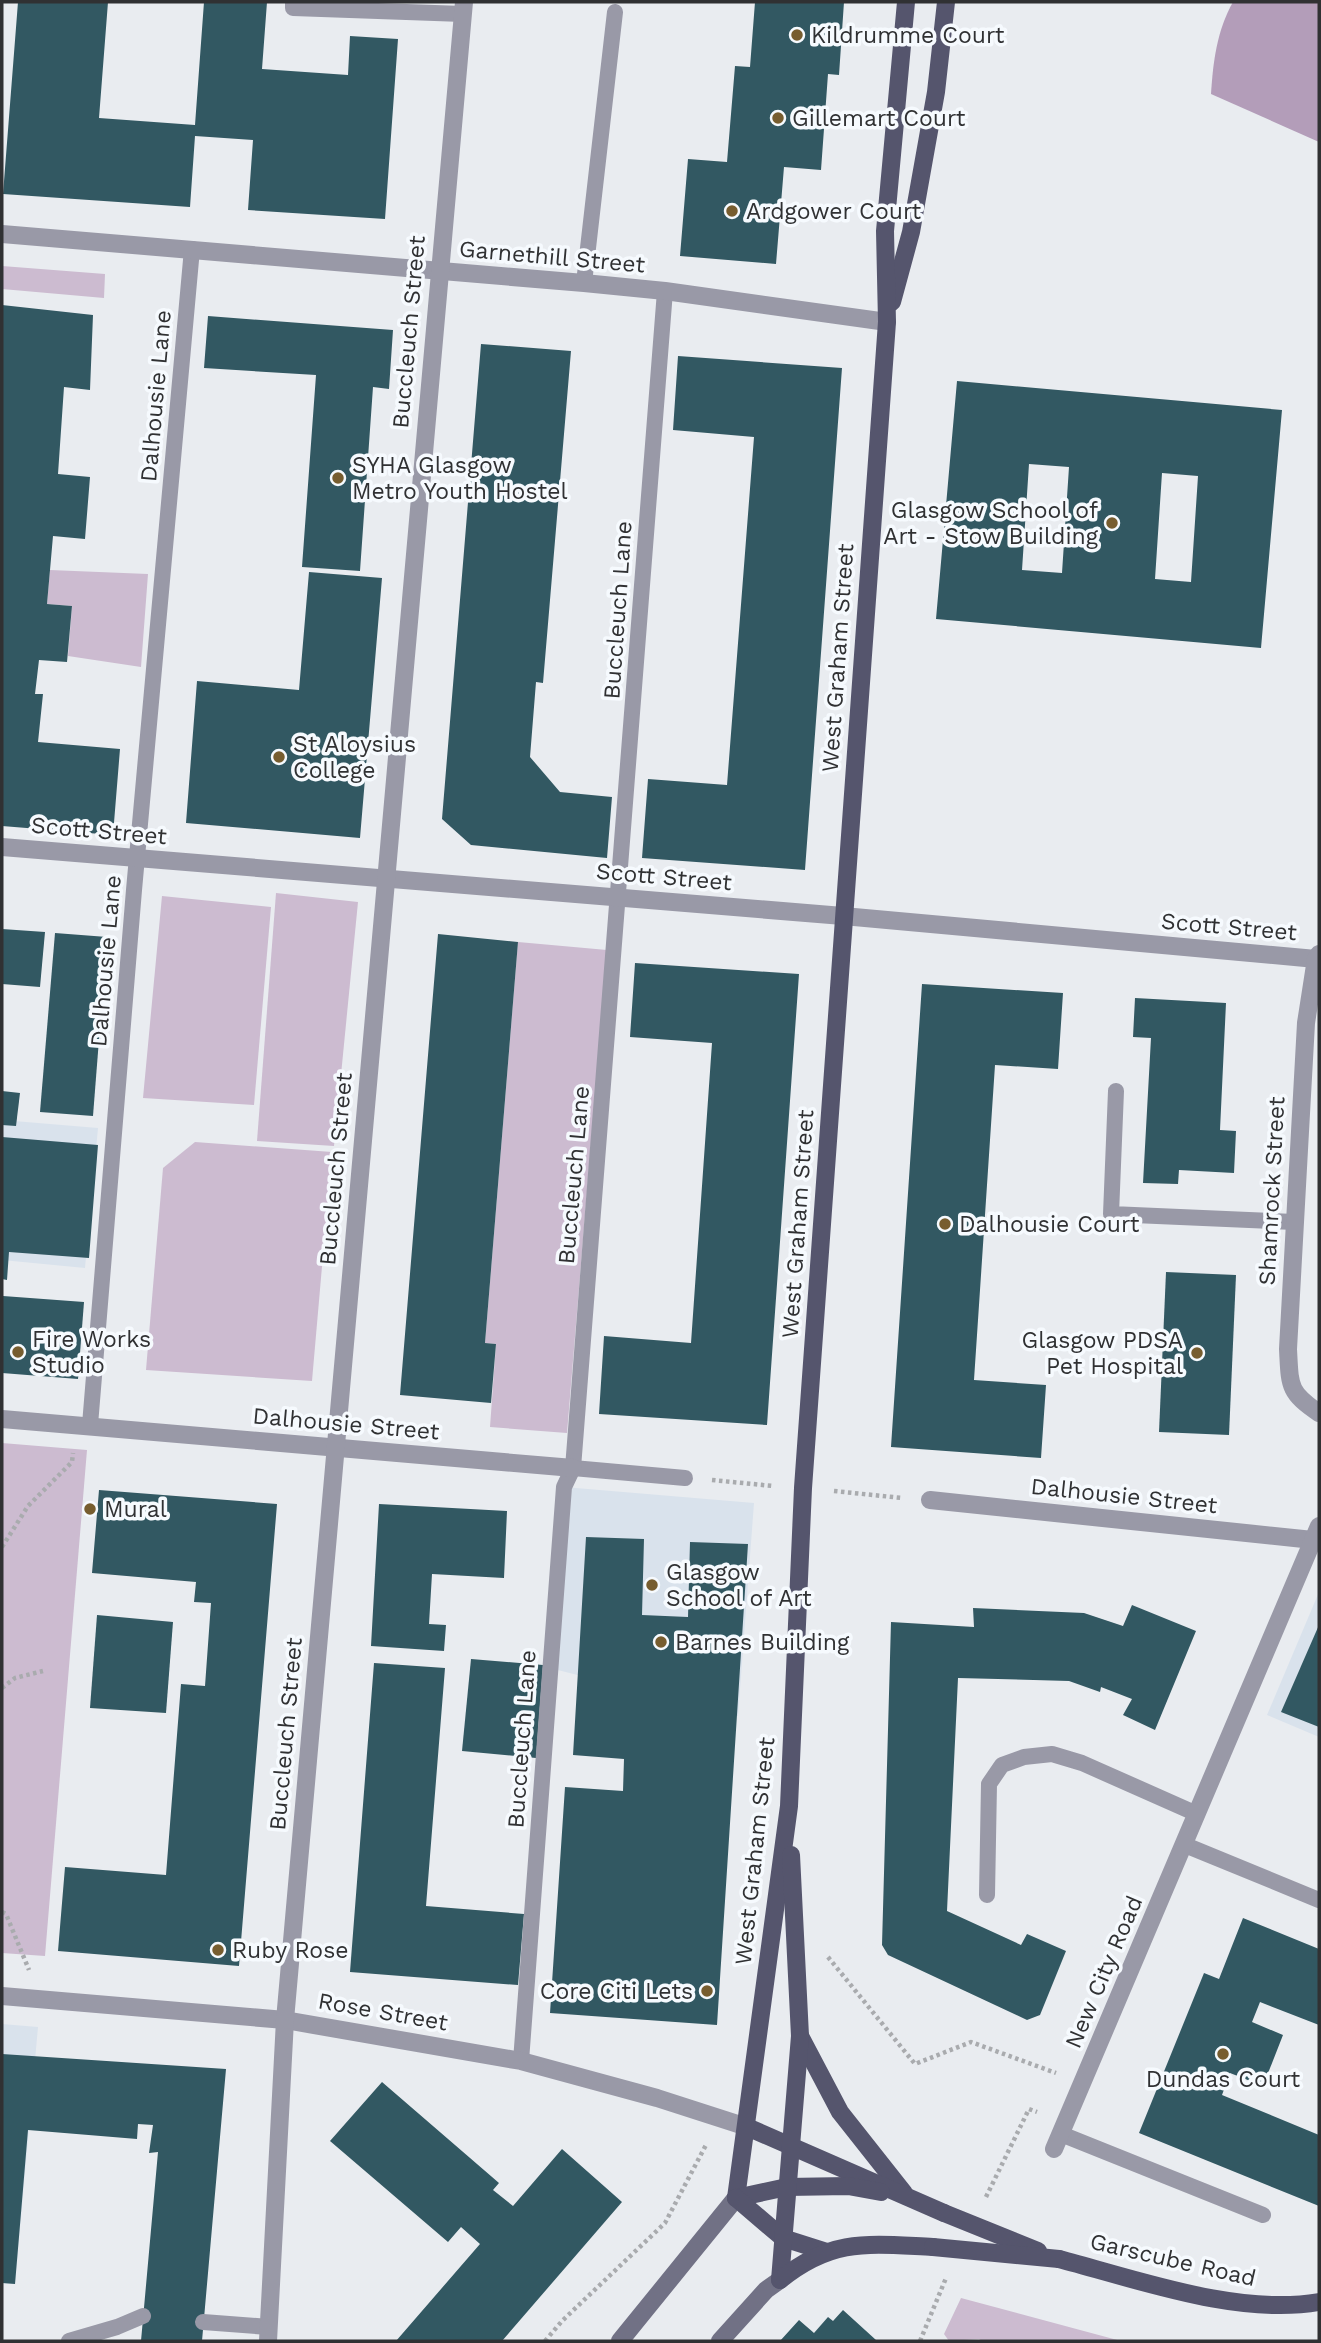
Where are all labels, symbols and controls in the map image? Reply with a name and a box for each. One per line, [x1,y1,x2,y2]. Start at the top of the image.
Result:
place label: Kildrumme Court [811,22,1005,49]
marker: Kildrumme Court [789,27,805,43]
place label: Gillemart Court [792,105,966,132]
marker: Gillemart Court [770,110,786,126]
place label: Ardgower Court [746,198,922,225]
marker: Ardgower Court [724,203,740,219]
street label: Buccleuch Street [387,234,431,430]
street label: Garnethill Street [458,235,646,279]
street label: Dalhousie Lane [135,309,177,483]
place label: SYHA Glasgow Metro Youth Hostel [352,452,568,505]
marker: SYHA Glasgow Metro Youth Hostel [330,470,346,486]
place label: Glasgow School of Art - Stow Building [883,497,1099,550]
marker: Glasgow School of Art - Stow Building [1104,515,1120,531]
street label: Buccleuch Lane [598,520,638,700]
street label: West Graham Street [817,542,859,773]
place label: St Aloysius College [293,731,416,784]
marker: St Aloysius College [271,749,287,765]
street label: Scott Street [30,812,168,850]
street label: Scott Street [595,858,733,896]
street label: Dalhousie Lane [85,874,127,1048]
street label: Scott Street [1160,908,1298,946]
street label: Buccleuch Street [314,1071,358,1267]
street label: Buccleuch Lane [553,1085,595,1265]
street label: Shamrock Street [1254,1095,1290,1286]
street label: West Graham Street [777,1108,819,1339]
place label: Dalhousie Court [959,1211,1140,1238]
marker: Dalhousie Court [937,1216,953,1232]
place label: Fire Works Studio [32,1326,151,1379]
place label: Glasgow PDSA Pet Hospital [1022,1327,1183,1380]
marker: Fire Works Studio [10,1344,26,1360]
marker: Glasgow PDSA Pet Hospital [1189,1345,1205,1361]
street label: Dalhousie Street [251,1402,441,1446]
street label: Dalhousie Street [1029,1473,1219,1519]
place label: Mural [104,1496,167,1523]
marker: Mural [82,1501,98,1517]
place label: Glasgow School of Art [666,1559,812,1612]
marker: Glasgow School of Art [644,1577,660,1593]
place label: Barnes Building [675,1629,850,1656]
marker: Barnes Building [653,1634,669,1650]
street label: Buccleuch Street [264,1636,308,1832]
street label: Buccleuch Lane [502,1649,542,1829]
street label: West Graham Street [730,1735,780,1966]
street label: New City Road [1060,1892,1148,2052]
place label: Ruby Rose [232,1937,349,1964]
marker: Ruby Rose [210,1942,226,1958]
place label: Core Citi Lets [540,1978,693,2005]
marker: Core Citi Lets [699,1983,715,1999]
street label: Rose Street [316,1987,450,2037]
marker: Dundas Court [1215,2046,1231,2062]
place label: Dundas Court [1146,2066,1301,2093]
street label: Garscube Road [1087,2228,1259,2292]

